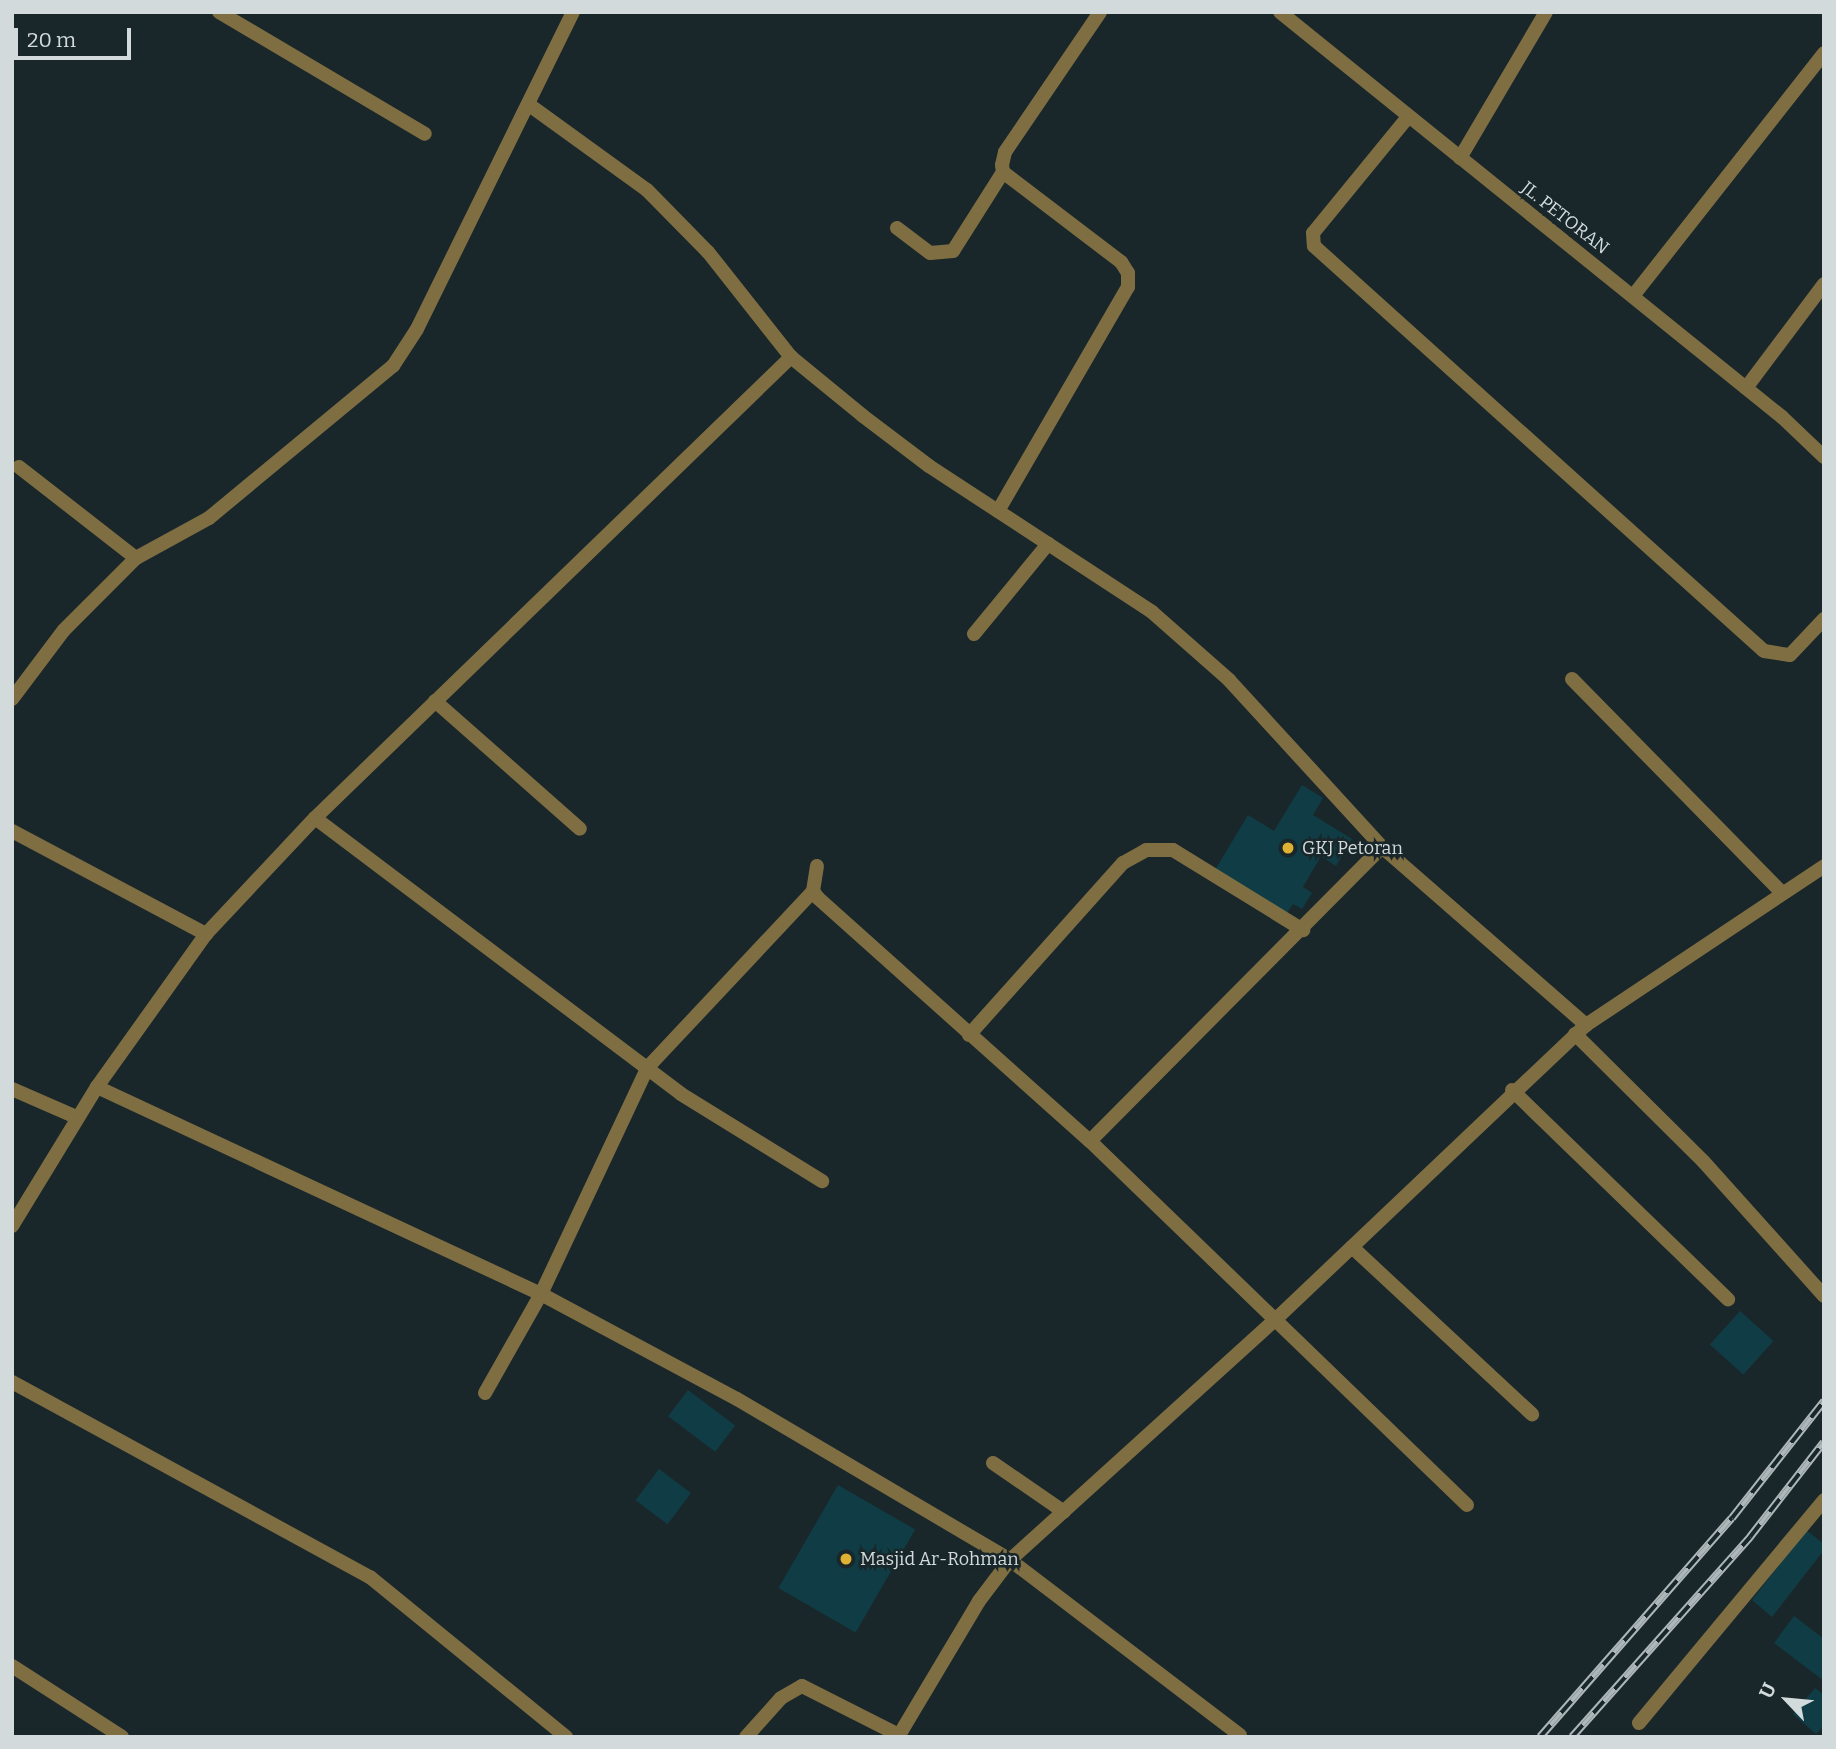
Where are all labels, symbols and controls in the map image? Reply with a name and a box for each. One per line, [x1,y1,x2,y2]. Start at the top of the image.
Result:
scale bar [18,14,135,58]
text: 20 m [27,27,76,53]
street label: JL. PETORAN [1517,177,1613,259]
place label: GKJ Petoran [1302,837,1403,859]
marker: GKJ Petoran [1280,840,1296,856]
place label: Masjid Ar-Rohman [860,1548,1019,1570]
marker: Masjid Ar-Rohman [838,1551,854,1567]
north arrow [1752,1665,1822,1735]
text: U [1754,1679,1781,1702]

